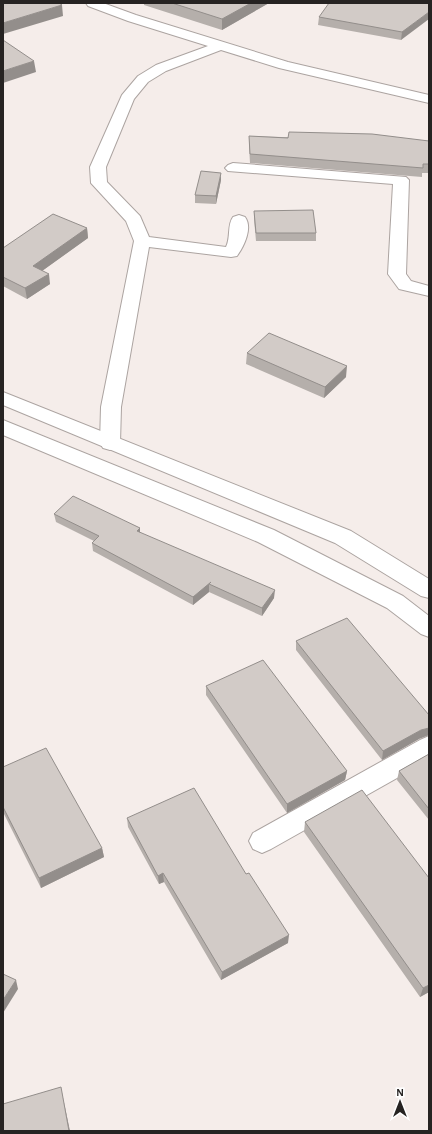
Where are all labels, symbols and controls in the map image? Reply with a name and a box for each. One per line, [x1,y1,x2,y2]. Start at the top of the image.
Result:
north arrow [380,1082,420,1122]
text: N [396,1087,404,1098]

